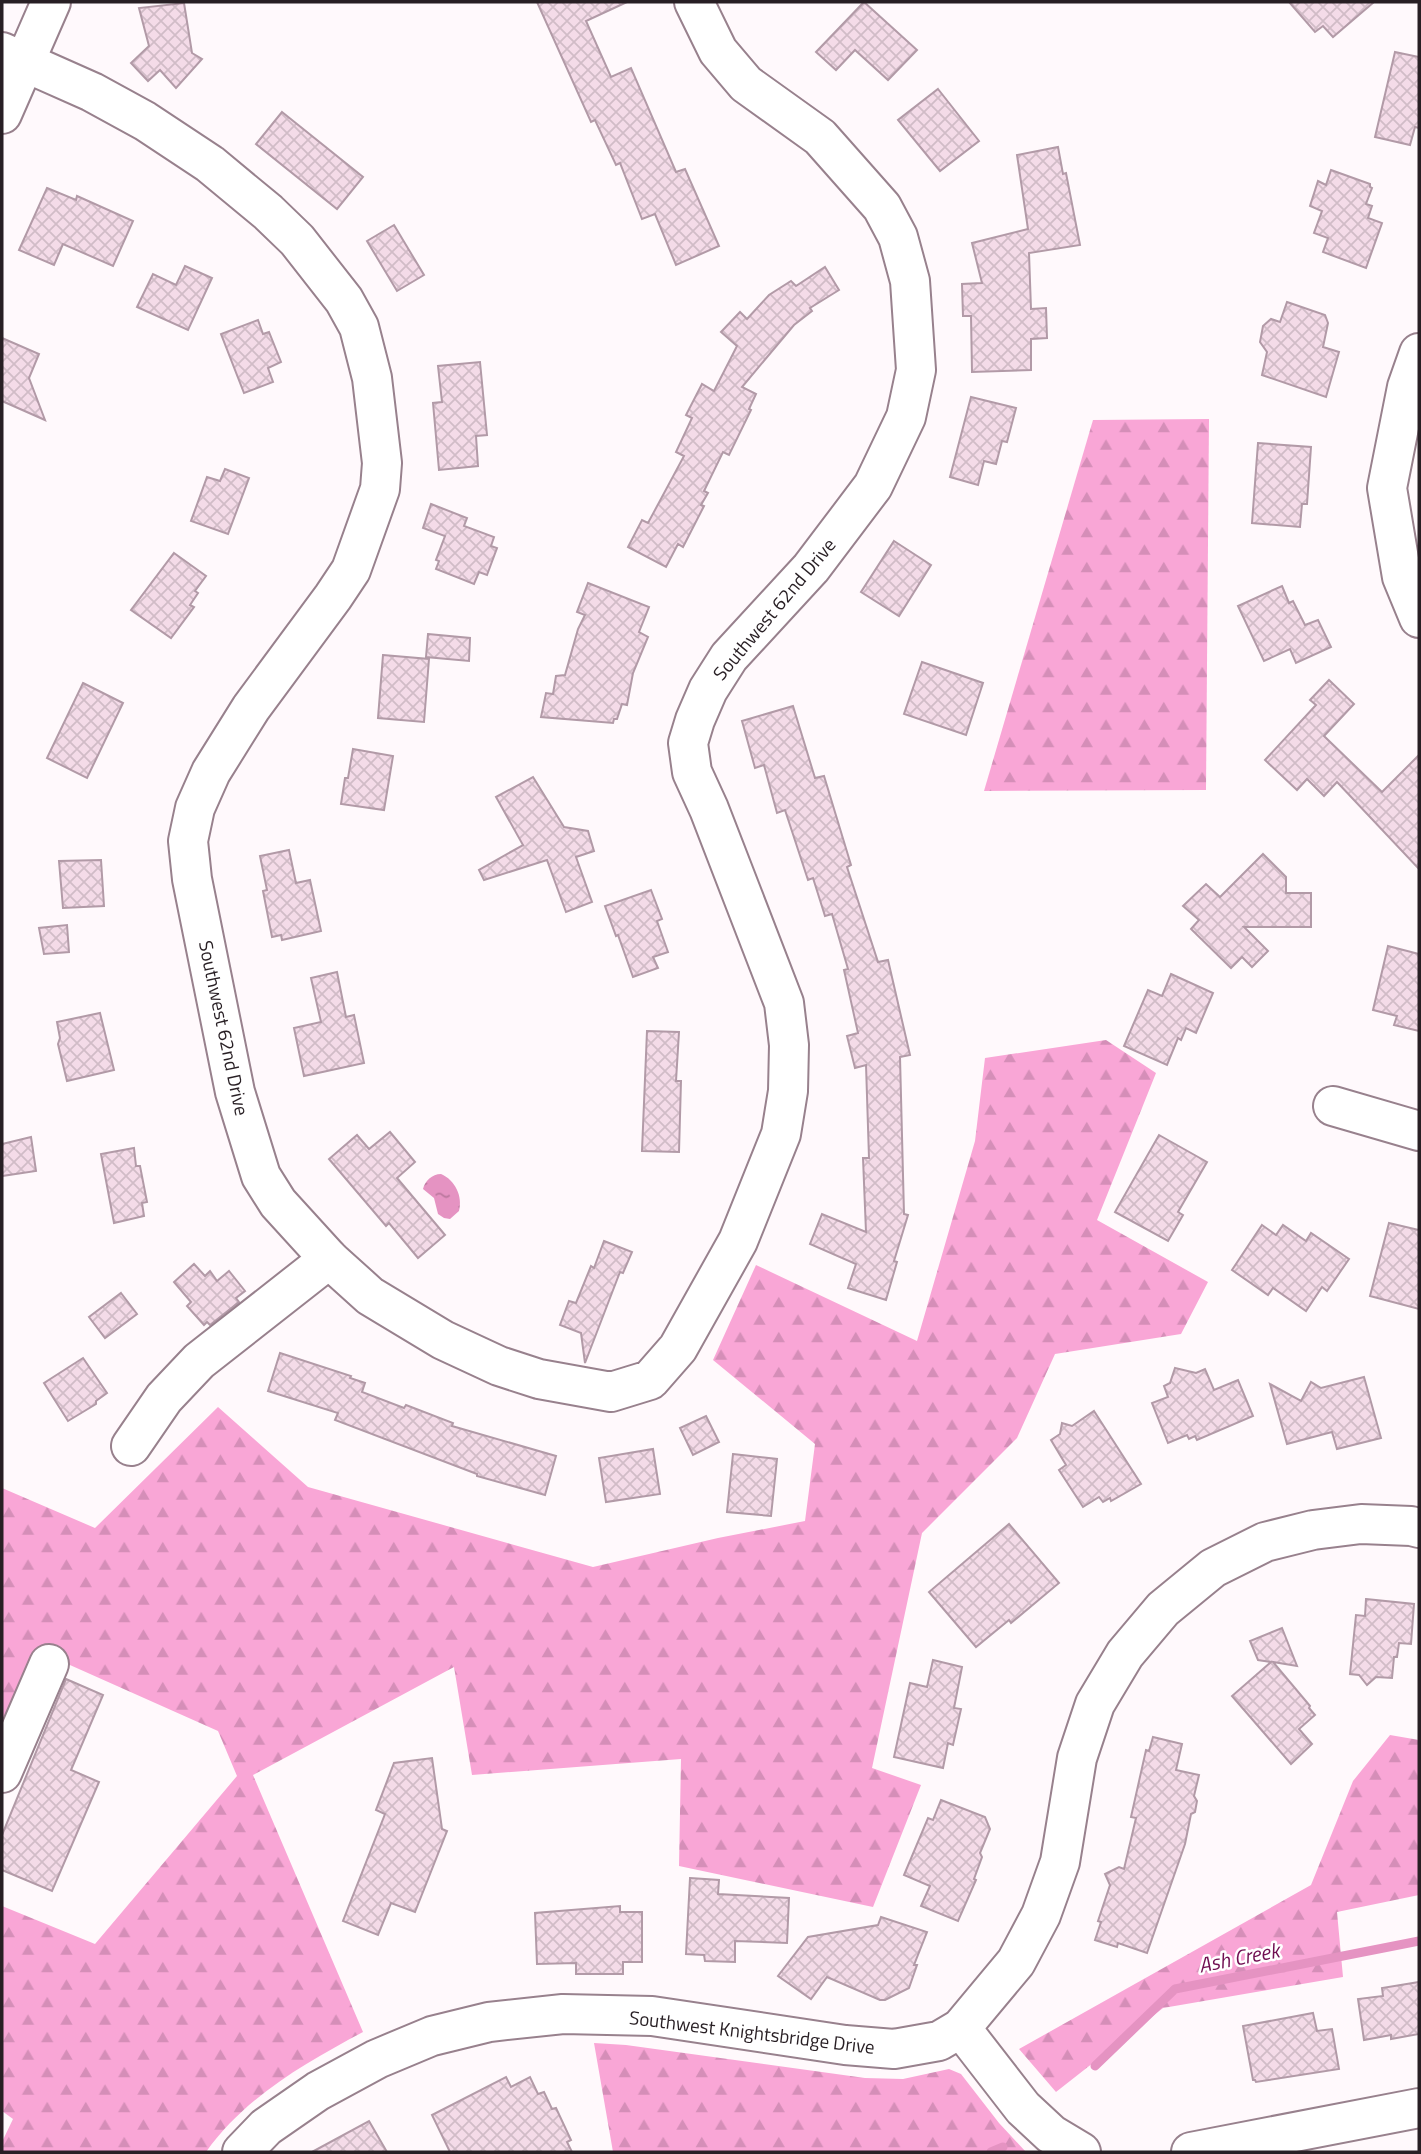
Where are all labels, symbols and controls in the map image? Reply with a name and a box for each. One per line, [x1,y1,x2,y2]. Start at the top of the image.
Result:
street label: Southwest 62nd Drive [705,531,842,686]
street label: Southwest 62nd Drive [192,938,257,1118]
water label: Ash Creek [1196,1933,1284,1980]
street label: Southwest Knightsbridge Drive [628,2002,877,2061]

